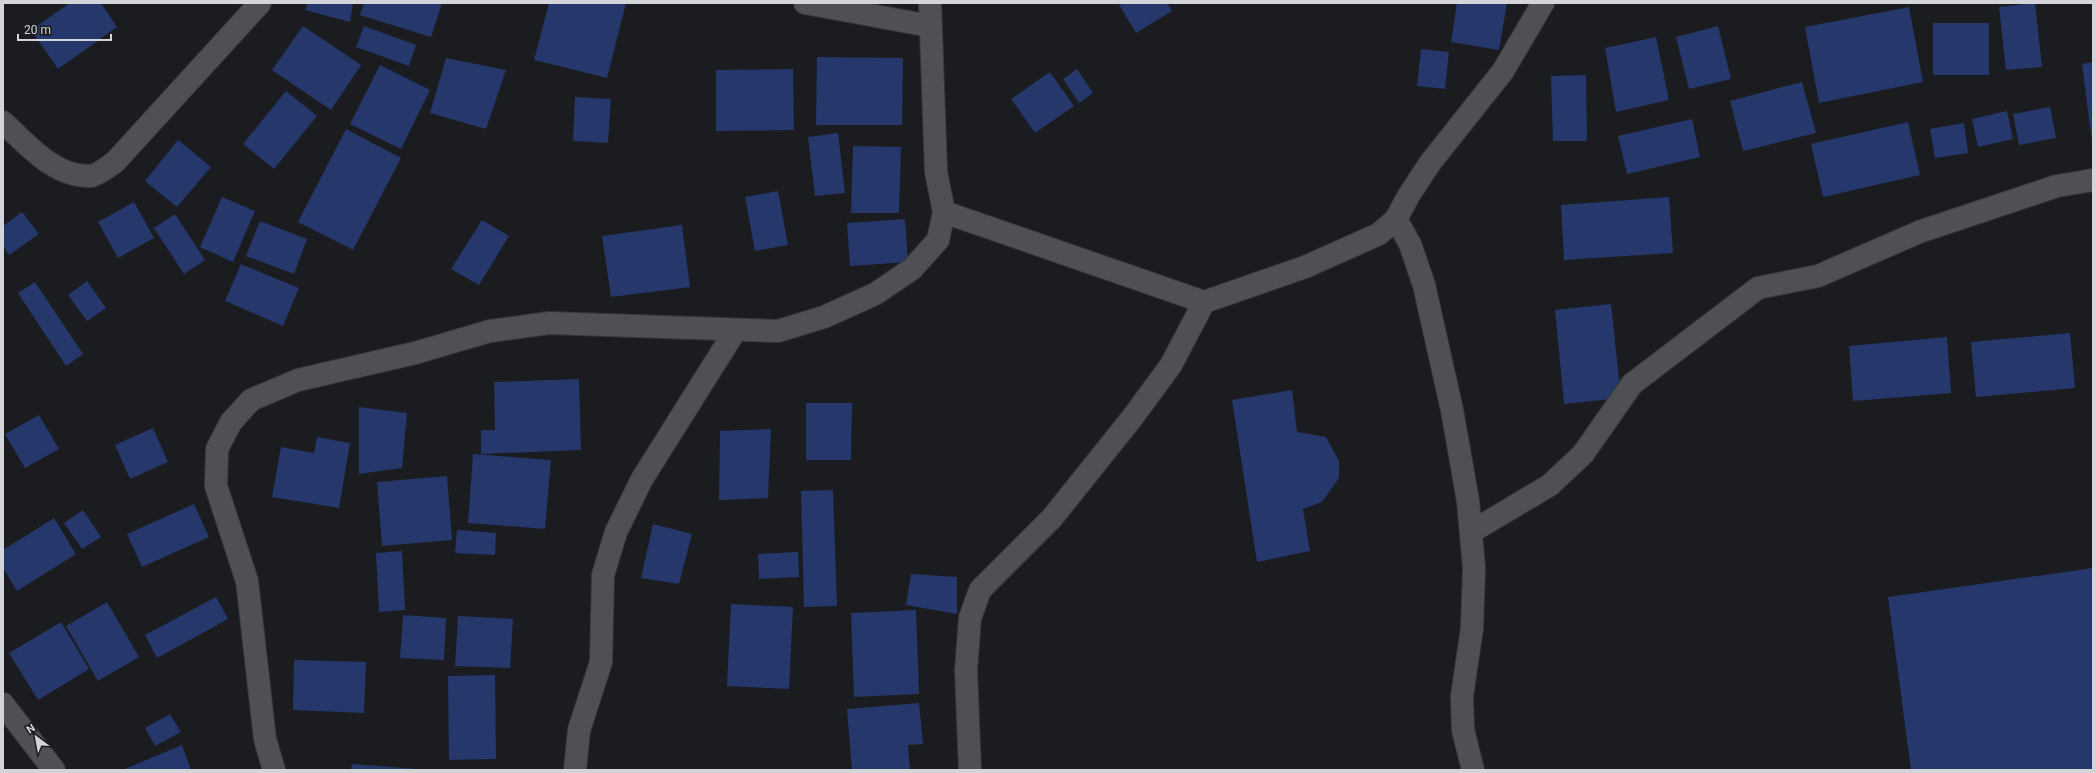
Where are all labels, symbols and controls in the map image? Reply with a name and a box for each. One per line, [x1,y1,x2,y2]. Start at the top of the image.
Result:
scale bar [18,16,111,42]
text: 20 m [24,23,51,37]
north arrow [16,717,56,757]
text: N [24,721,38,737]

